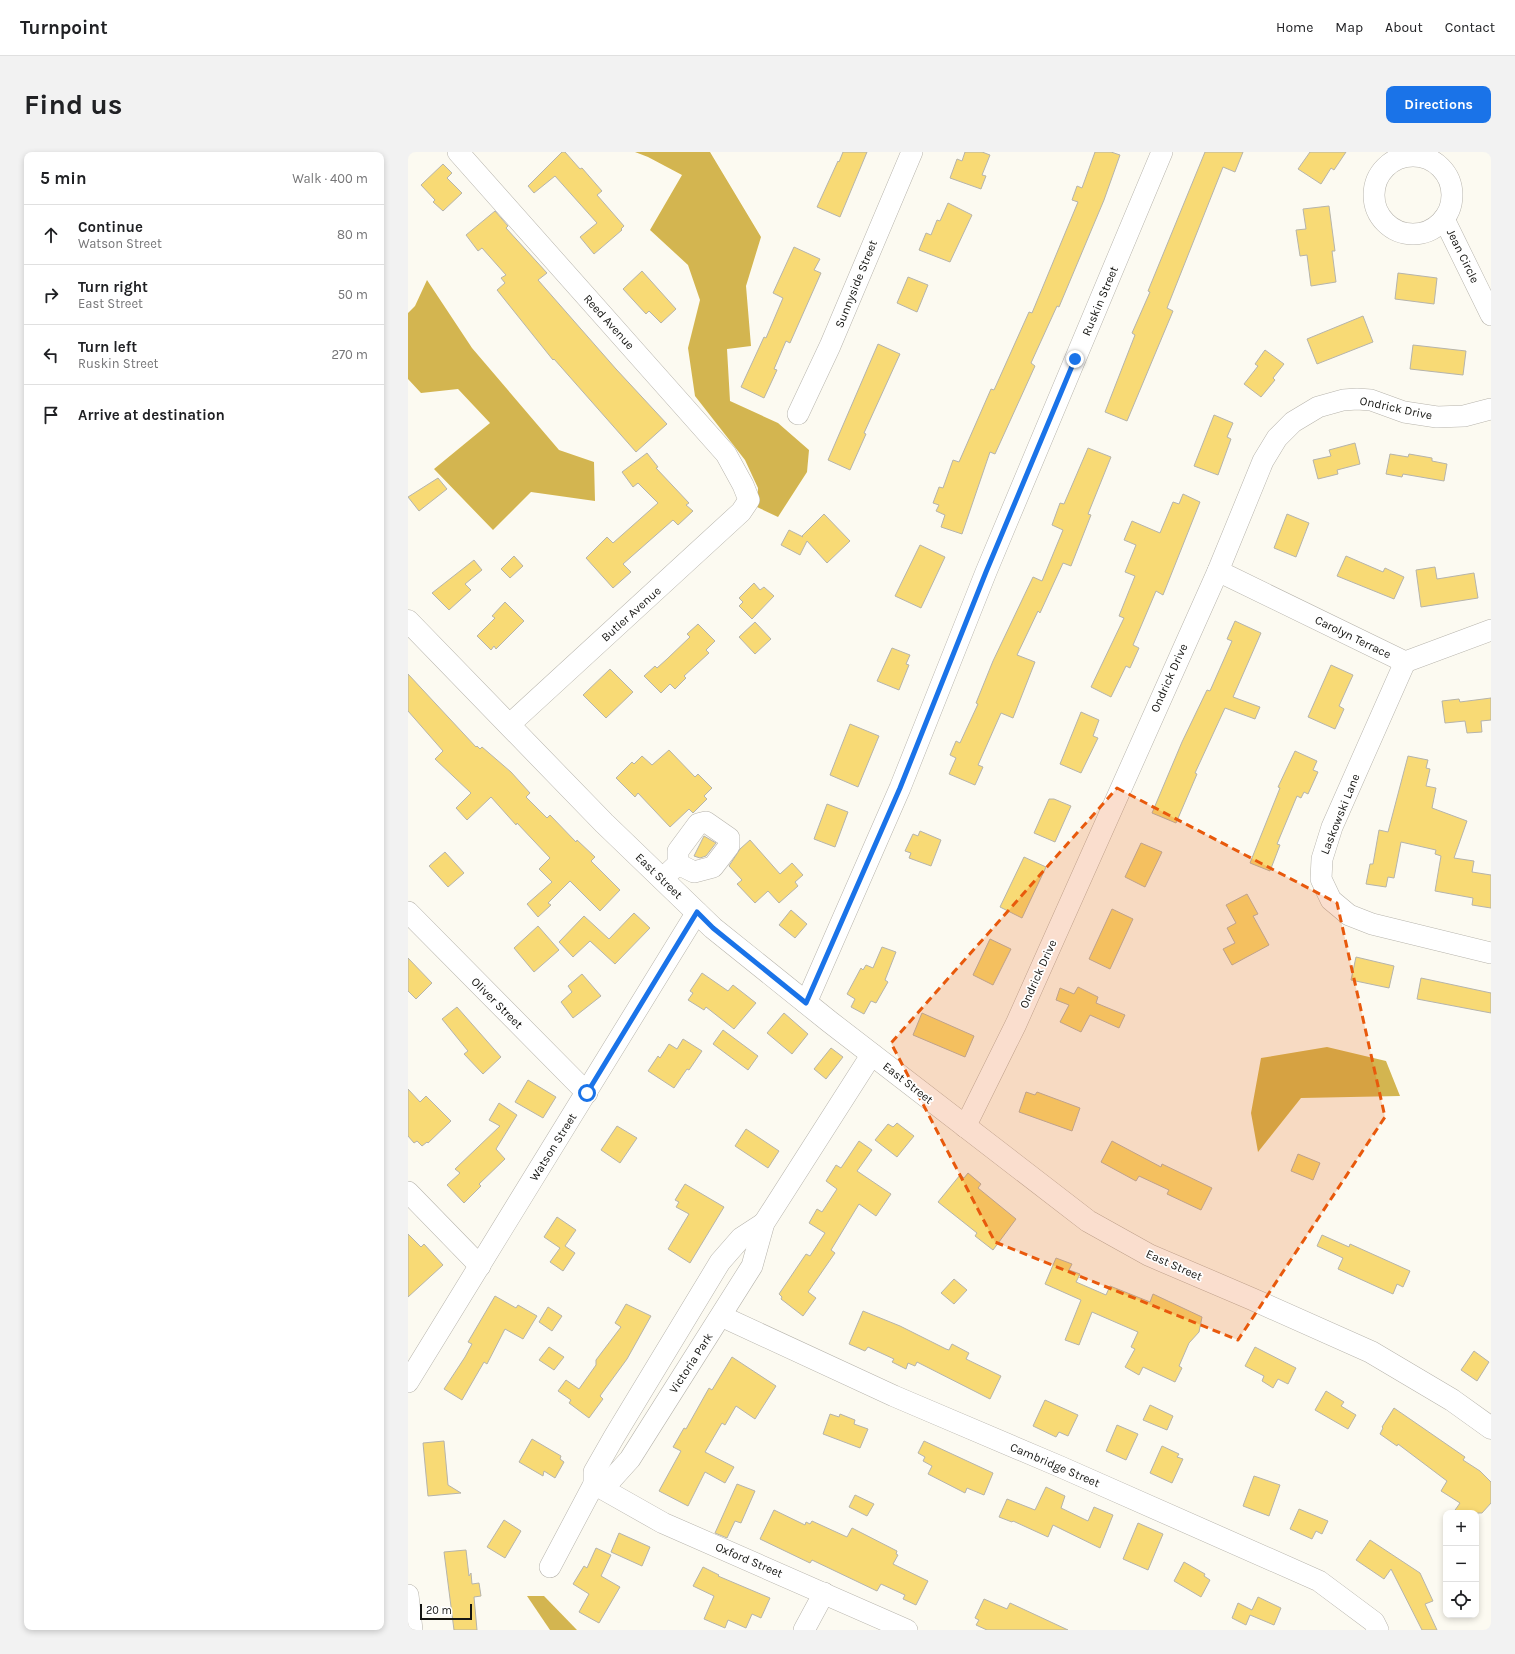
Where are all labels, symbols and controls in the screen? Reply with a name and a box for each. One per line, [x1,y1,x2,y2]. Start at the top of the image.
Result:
text: Turnpoint [20,17,108,39]
text: Home [1276,19,1313,36]
text: Map [1335,19,1363,36]
text: About [1385,19,1423,36]
text: Contact [1445,19,1495,36]
button: Directions [1386,86,1491,123]
text: Find us [24,88,123,121]
text: 5 min [40,168,87,188]
text: Walk · 400 m [292,171,368,186]
text: Continue [78,218,143,236]
icon: ahead [40,224,62,246]
text: 80 m [337,227,368,242]
street label: Jean Circle [1444,227,1482,285]
text: Watson Street [78,236,162,251]
street label: Sunnyside Street [832,238,880,330]
street label: Ruskin Street [1079,264,1121,338]
text: Turn right [78,278,148,296]
icon: right [40,284,62,306]
text: 50 m [338,287,368,302]
street label: Reed Avenue [581,292,637,352]
text: East Street [78,296,143,311]
text: Turn left [78,338,137,356]
icon: left [40,344,62,366]
text: 270 m [331,347,368,362]
route end [1066,350,1084,368]
text: Ruskin Street [78,356,158,371]
street label: Ondrick Drive [1358,393,1434,423]
icon: arrive [40,404,62,426]
text: Arrive at destination [78,406,225,424]
street label: Butler Avenue [598,584,664,644]
street label: Carolyn Terrace [1313,613,1393,661]
street label: Ondrick Drive [1148,641,1190,715]
street label: Laskowski Lane [1317,772,1363,856]
street label: East Street [633,850,686,902]
street label: Ondrick Drive [1017,937,1059,1011]
street label: Oliver Street [468,974,526,1032]
street label: East Street [880,1059,936,1107]
route start [578,1084,596,1102]
street label: Watson Street [527,1110,580,1184]
street label: East Street [1144,1246,1205,1284]
street label: Victoria Park [666,1330,716,1396]
street label: Cambridge Street [1008,1440,1102,1490]
map controls [1443,1510,1479,1618]
button: + [1443,1510,1479,1546]
street label: Oxford Street [713,1540,785,1581]
button: − [1443,1546,1479,1582]
button: locate [1443,1582,1479,1618]
scale bar [420,1602,472,1621]
text: 20 m [426,1604,452,1617]

